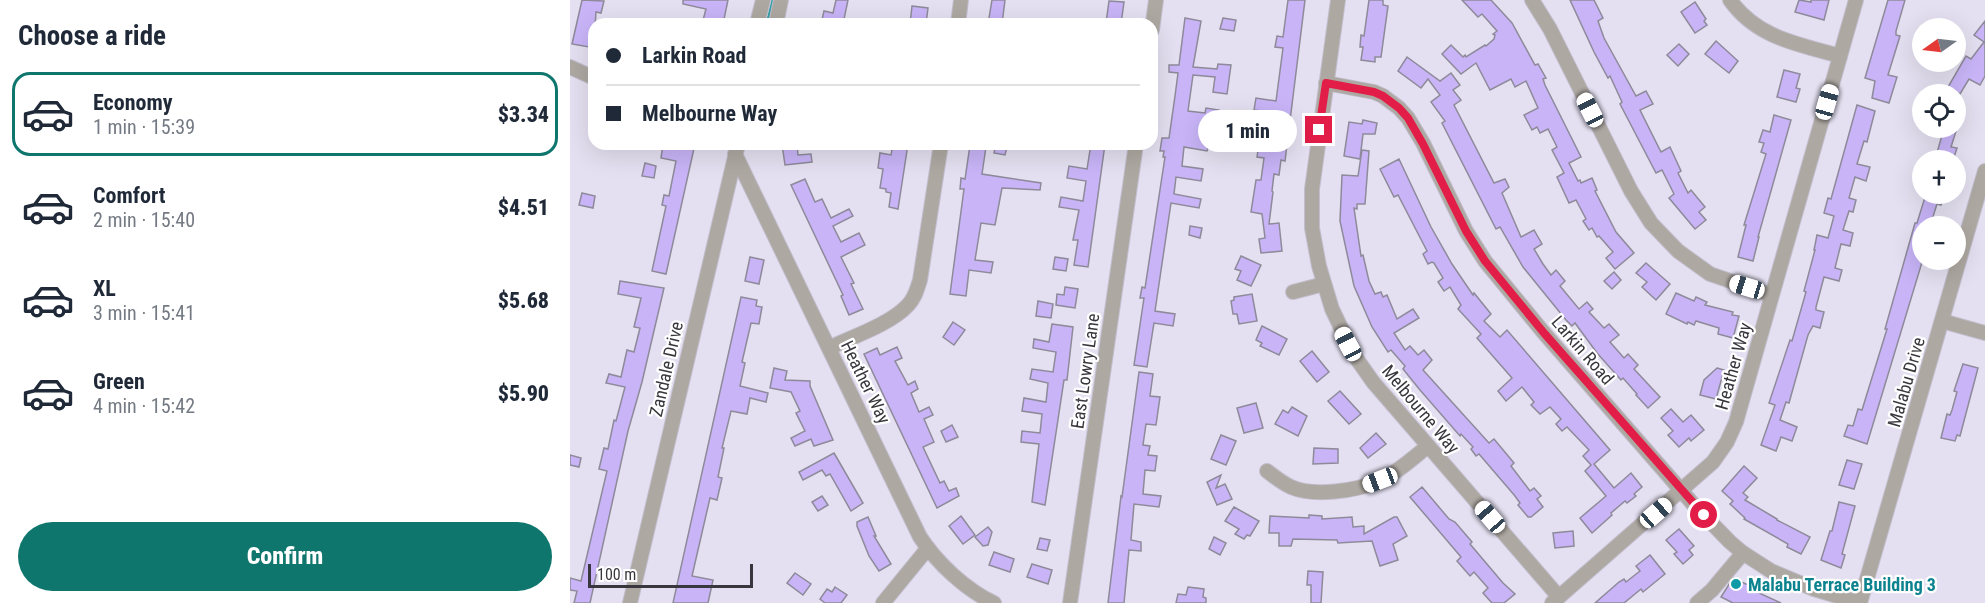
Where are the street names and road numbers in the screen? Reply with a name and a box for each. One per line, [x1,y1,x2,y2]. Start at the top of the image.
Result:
street label: Larkin Road [1548,311,1618,389]
street label: East Lowry Lane [1067,312,1103,430]
street label: Zandale Drive [645,319,687,419]
street label: Heather Way [1711,320,1756,412]
street label: Malabu Drive [1883,335,1929,429]
street label: Heather Way [837,337,895,427]
street label: Melbourne Way [1378,361,1464,458]

